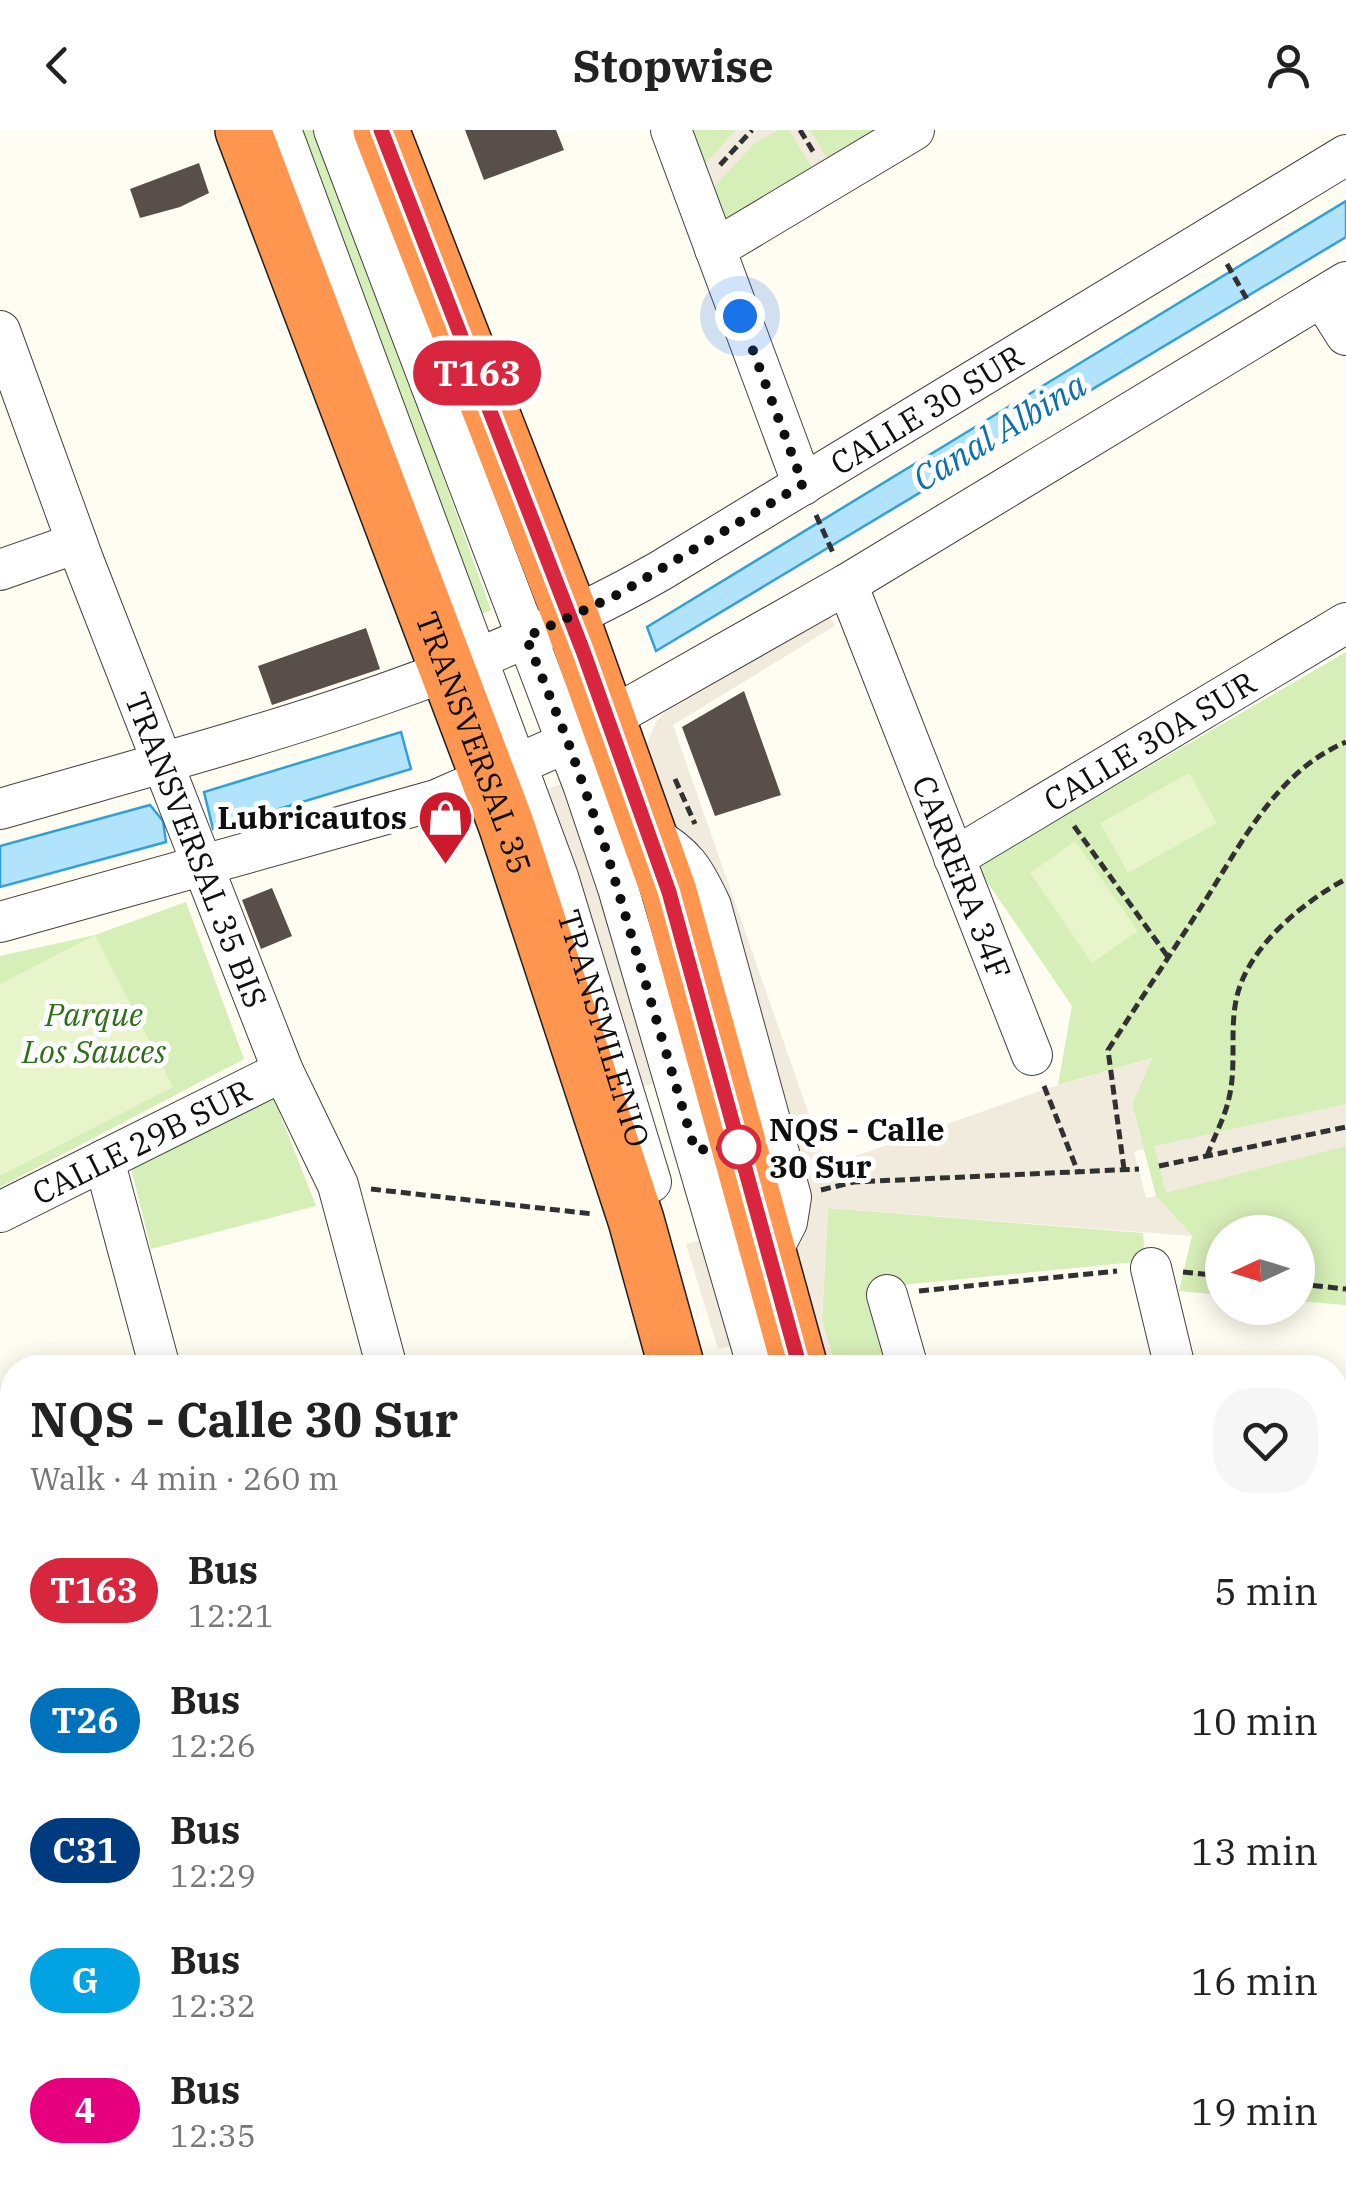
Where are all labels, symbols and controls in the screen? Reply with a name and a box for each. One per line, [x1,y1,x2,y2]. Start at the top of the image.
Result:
text: Stopwise [572,36,774,94]
icon: back [30,38,85,93]
icon: person [1261,38,1316,93]
your location [715,291,765,341]
street label: CALLE 30 SUR [822,335,1030,484]
line badge: T163 [407,340,547,406]
text: T163 [433,350,521,396]
water label: Canal Albina [904,361,1094,501]
street label: TRANSVERSAL 35 [406,606,542,879]
street label: CALLE 30A SUR [1036,661,1263,820]
street label: TRANSVERSAL 35 BIS [116,686,277,1014]
street label: CARRERA 34F [903,769,1021,985]
shop icon: Lubricautos [416,787,476,866]
place label: Lubricautos [217,796,407,838]
street label: TRANSMILENIO [548,905,660,1152]
park label: Parque Los Sauces [21,993,166,1072]
street label: CALLE 29B SUR [25,1069,258,1214]
place label: NQS - Calle 30 Sur [769,1108,945,1187]
marker: NQS - Calle 30 Sur [718,1126,760,1168]
north arrow [1205,1215,1315,1325]
map controls [1205,1215,1315,1325]
text: NQS - Calle 30 Sur [30,1388,458,1450]
button: heart [1213,1388,1318,1493]
text: Walk · 4 min · 260 m [30,1457,338,1499]
text: Bus [188,1545,258,1594]
text: 5 min [1214,1566,1318,1615]
text: T163 [50,1567,138,1613]
text: 12:21 [188,1594,274,1636]
text: Bus [170,1675,240,1724]
text: 10 min [1191,1696,1318,1745]
text: T26 [52,1697,118,1743]
text: 12:26 [170,1724,256,1766]
text: Bus [170,1805,240,1854]
text: 13 min [1191,1826,1318,1875]
text: C31 [52,1827,118,1873]
text: 12:29 [170,1854,256,1896]
text: Bus [170,1935,240,1984]
text: 16 min [1191,1956,1318,2005]
text: G [71,1957,99,2003]
text: 12:32 [170,1984,256,2026]
text: Bus [170,2065,240,2114]
text: 19 min [1191,2086,1318,2135]
text: 4 [74,2087,96,2133]
text: 12:35 [170,2114,256,2156]

